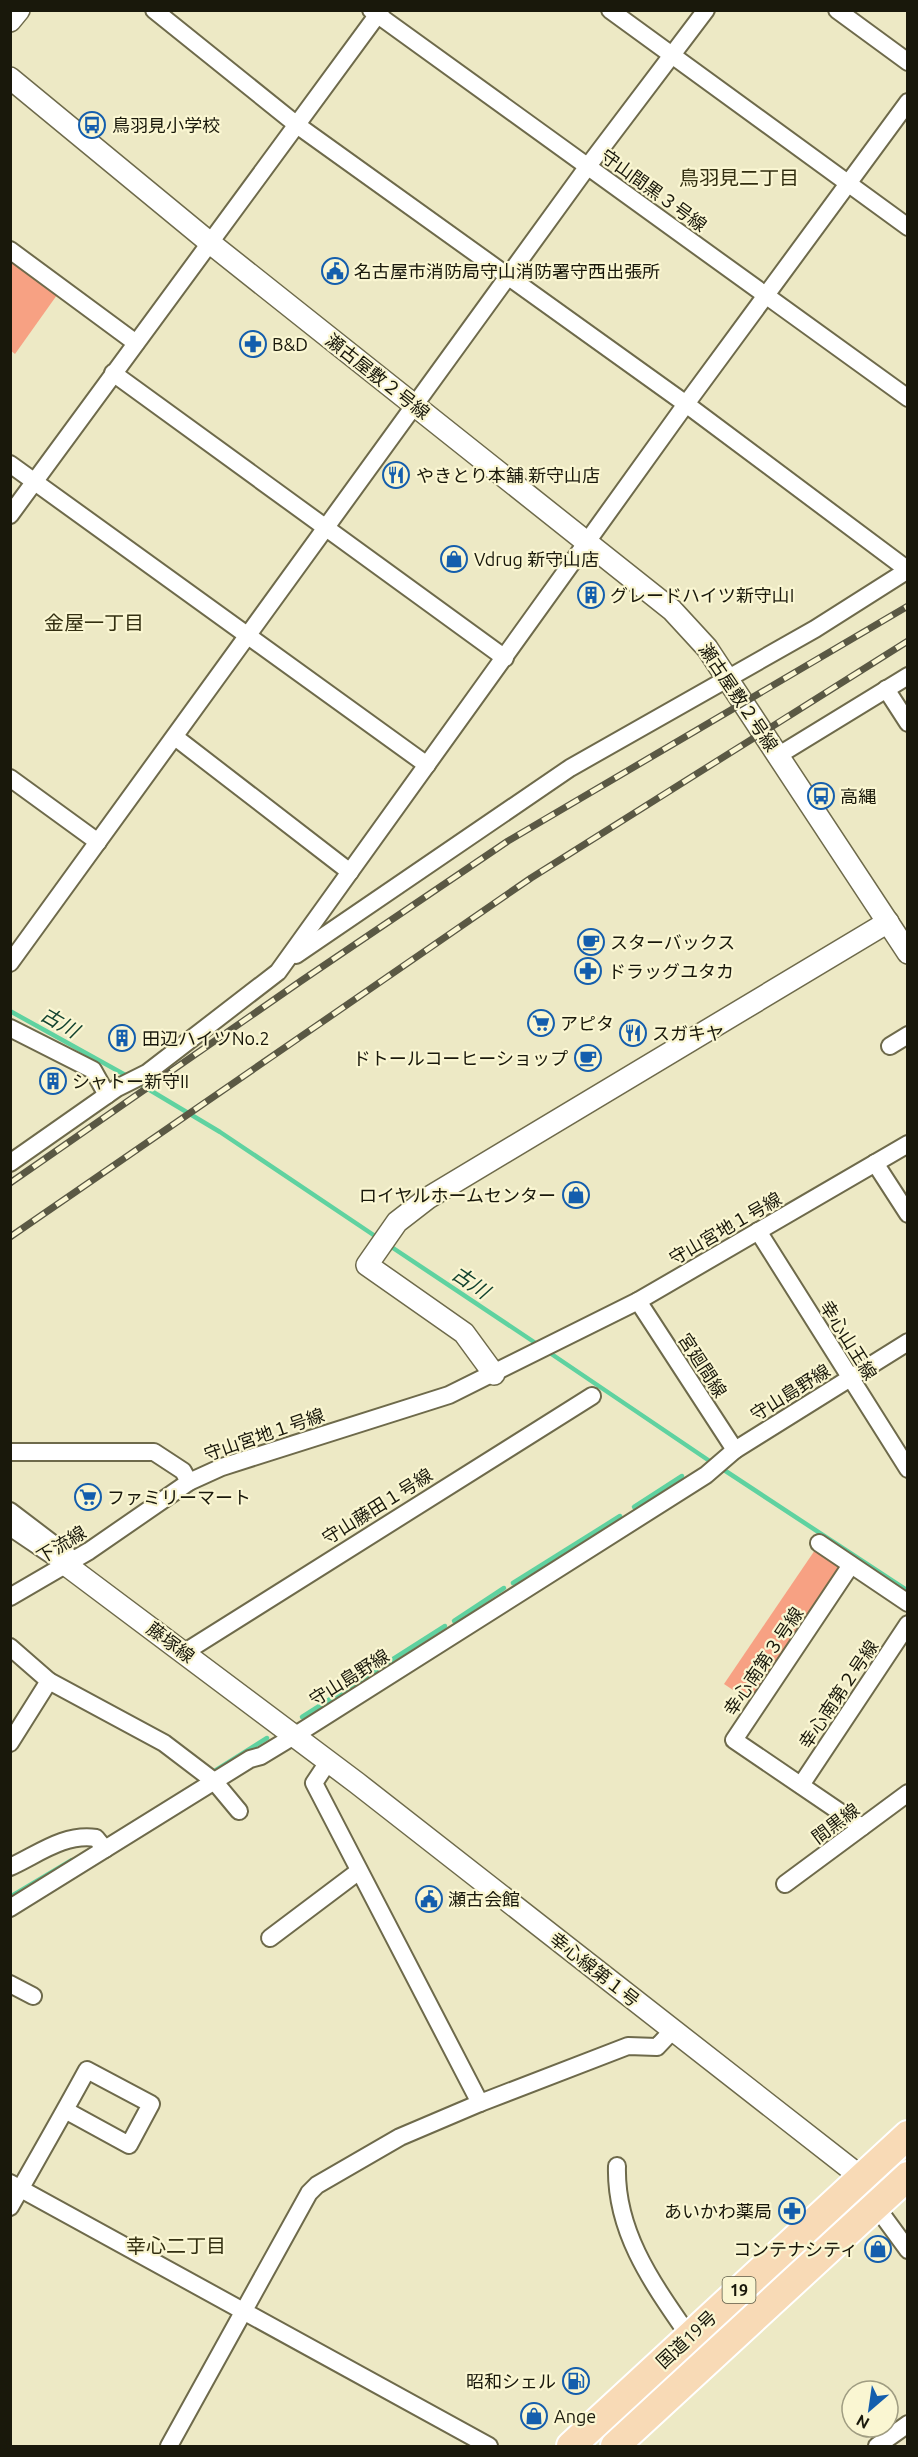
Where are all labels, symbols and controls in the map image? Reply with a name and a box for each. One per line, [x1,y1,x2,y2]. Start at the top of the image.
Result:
bus stop icon: 鳥羽見小学校 [77,110,107,140]
place label: 鳥羽見小学校 [112,115,220,135]
street label: 守山間黒３号線 [597,145,711,235]
district label: 鳥羽見二丁目 [679,166,799,189]
public building icon: 名古屋市消防局守山消防署守西出張所 [320,256,350,286]
place label: 名古屋市消防局守山消防署守西出張所 [354,261,660,281]
pharmacy icon: B&D [238,329,268,359]
street label: 瀬古屋敷２号線 [322,329,434,423]
place label: B&D [272,334,308,354]
restaurant icon: やきとり本舗 新守山店 [381,460,411,490]
place label: やきとり本舗 新守山店 [416,465,600,485]
shop icon: Vdrug 新守山店 [439,544,469,574]
place label: Vdrug 新守山店 [474,549,599,569]
building icon: グレードハイツ新守山I [576,580,606,610]
place label: グレードハイツ新守山I [610,585,794,605]
district label: 金屋一丁目 [44,611,144,634]
street label: 瀬古屋敷２号線 [695,639,783,755]
bus stop icon: 高縄 [806,781,836,811]
place label: 高縄 [840,786,876,806]
cafe icon: スターバックス [576,927,606,957]
place label: スターバックス [610,932,735,952]
pharmacy icon: ドラッグユタカ [573,956,603,986]
place label: ドラッグユタカ [608,961,734,981]
water label: 古川 [37,1002,85,1043]
supermarket icon: アピタ [526,1008,556,1038]
place label: アピタ [560,1013,614,1033]
restaurant icon: スガキヤ [618,1018,648,1048]
building icon: 田辺ハイツNo.2 [107,1023,137,1053]
place label: スガキヤ [652,1023,724,1043]
place label: 田辺ハイツNo.2 [142,1028,270,1048]
cafe icon: ドトールコーヒーショップ [573,1043,603,1073]
place label: ドトールコーヒーショップ [353,1048,568,1068]
building icon: シャトー新守II [38,1066,68,1096]
place label: シャトー新守II [72,1071,189,1091]
shop icon: ロイヤルホームセンター [561,1180,591,1210]
place label: ロイヤルホームセンター [359,1185,556,1205]
street label: 守山宮地１号線 [665,1188,785,1268]
water label: 古川 [448,1261,496,1304]
street label: 幸心山王線 [817,1297,881,1383]
street label: 宮廻間線 [675,1329,731,1401]
street label: 守山島野線 [747,1360,833,1424]
street label: 守山宮地１号線 [201,1404,327,1464]
street label: 守山藤田１号線 [318,1464,436,1548]
supermarket icon: ファミリーマート [73,1482,103,1512]
place label: ファミリーマート [107,1487,251,1507]
street label: 下流線 [33,1522,89,1566]
street label: 幸心南第３号線 [719,1603,807,1719]
street label: 藤塚線 [143,1618,199,1666]
street label: 幸心南第２号線 [794,1636,882,1752]
street label: 守山島野線 [306,1645,392,1709]
street label: 間黒線 [807,1799,863,1847]
public building icon: 瀬古会館 [414,1884,444,1914]
place label: 瀬古会館 [448,1889,520,1909]
street label: 幸心線第１号 [546,1928,644,2010]
pharmacy icon: あいかわ薬局 [777,2196,807,2226]
place label: あいかわ薬局 [664,2201,772,2221]
district label: 幸心二丁目 [126,2234,226,2257]
shop icon: コンテナシティ [863,2234,893,2264]
place label: コンテナシティ [733,2239,858,2259]
road number: 19 [722,2277,756,2303]
street label: 国道19号 [652,2306,720,2372]
fuel station icon: 昭和シェル [561,2366,591,2396]
place label: 昭和シェル [466,2371,556,2391]
north arrow [840,2379,900,2439]
shop icon: Ange [519,2401,549,2431]
place label: Ange [554,2406,596,2426]
text: N [853,2411,872,2433]

